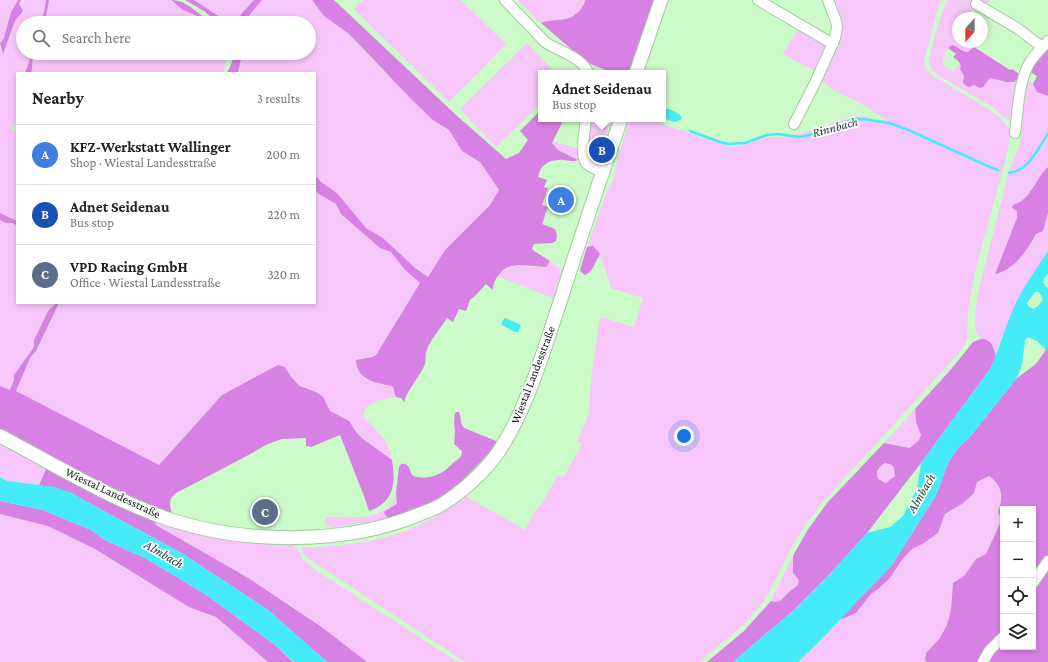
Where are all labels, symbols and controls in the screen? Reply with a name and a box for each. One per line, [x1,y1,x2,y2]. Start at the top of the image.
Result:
north arrow [952,12,988,48]
search box [16,16,316,60]
icon: search [30,27,52,49]
text: Search here [62,30,131,46]
popup [538,70,666,122]
text: Adnet Seidenau [552,81,652,97]
text: Nearby [32,89,84,108]
text: 3 results [257,91,300,106]
text: Bus stop [552,97,596,112]
water label: Rinnbach [811,114,859,140]
pin: B [589,135,615,165]
text: KFZ-Werkstatt Wallinger [70,139,231,155]
text: A [41,147,49,162]
text: 200 m [266,147,300,162]
text: Shop · Wiestal Landesstraße [70,155,216,170]
pin: A [548,185,574,215]
text: Adnet Seidenau [70,199,169,215]
text: B [41,207,49,222]
text: 220 m [267,207,300,222]
text: Bus stop [70,215,114,230]
text: VPD Racing GmbH [70,259,188,275]
text: C [41,267,49,282]
text: 320 m [267,267,300,282]
text: Office · Wiestal Landesstraße [70,275,221,290]
street label: Wiestal Landesstraße [508,324,558,426]
your location [674,426,694,446]
street label: Wiestal Landesstraße [63,465,163,521]
water label: Almbach [903,471,938,516]
pin: C [252,497,278,527]
map controls [1000,506,1036,650]
button: + [1000,506,1036,542]
water label: Almbach [141,536,186,571]
button: − [1000,542,1036,578]
button: locate [1000,578,1036,614]
button: layers [1000,614,1036,650]

